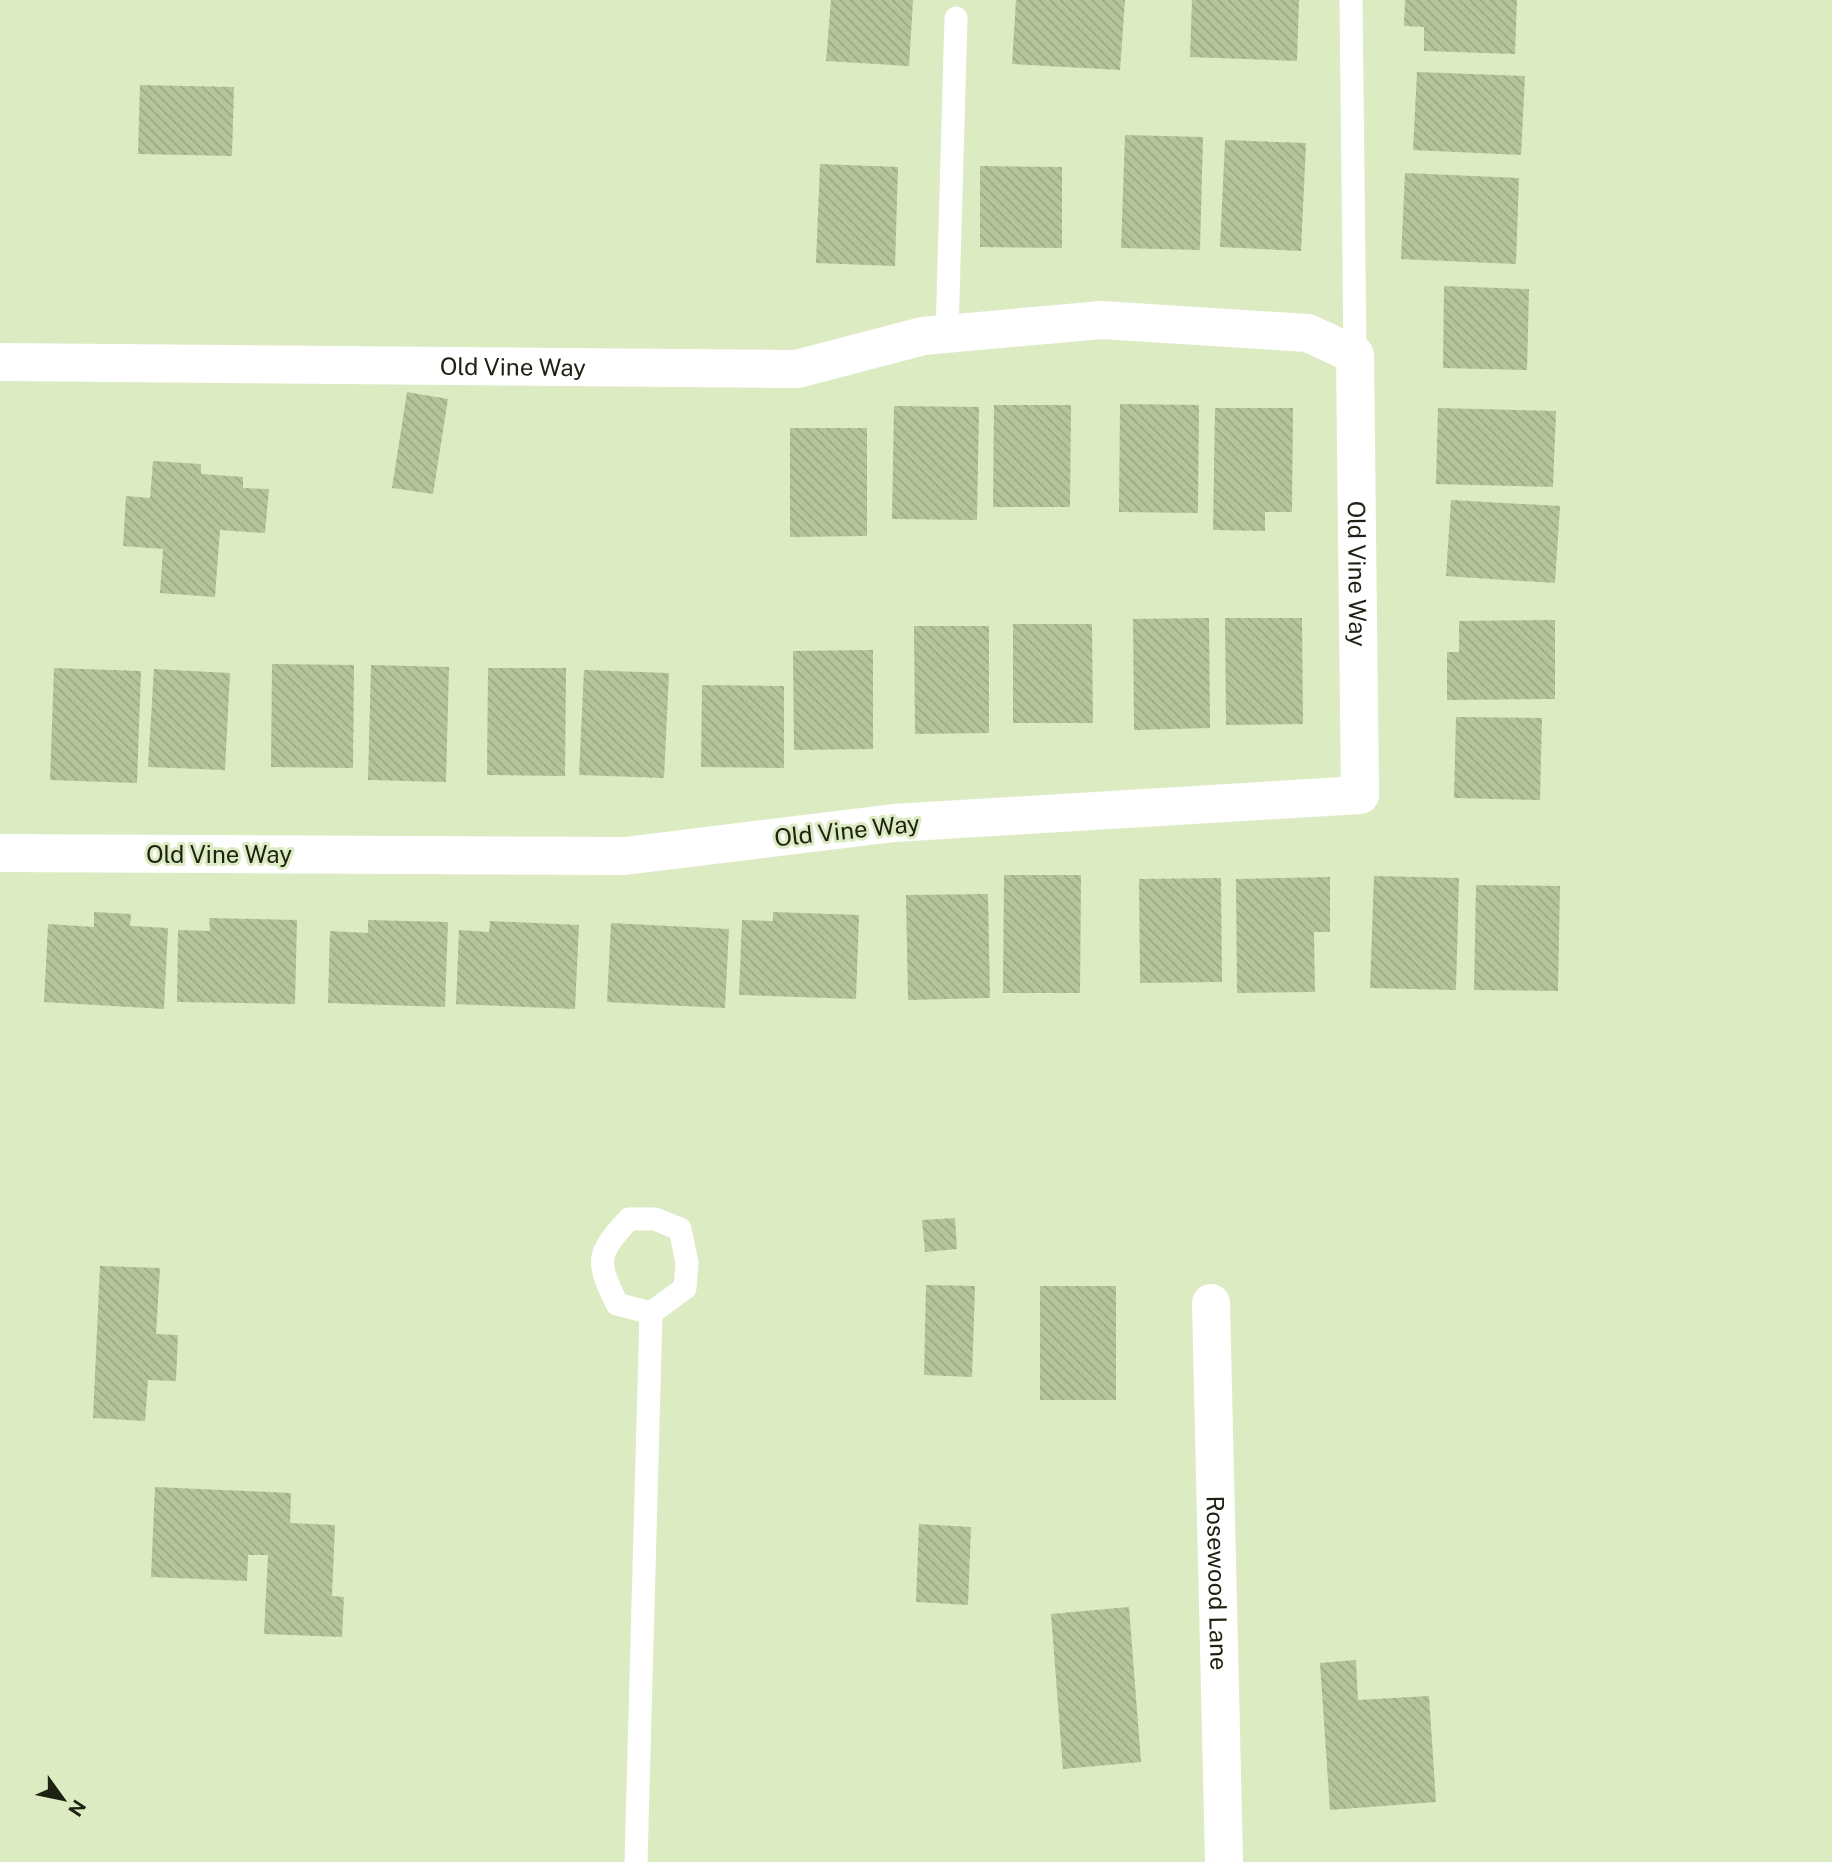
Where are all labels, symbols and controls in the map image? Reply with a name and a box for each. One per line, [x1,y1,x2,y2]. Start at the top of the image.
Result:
street label: Old Vine Way [440,352,586,381]
street label: Old Vine Way [1343,500,1372,647]
street label: Old Vine Way [773,808,921,852]
street label: Old Vine Way [146,840,292,868]
street label: Rosewood Lane [1201,1495,1234,1671]
north arrow [28,1764,98,1834]
text: N [64,1796,91,1820]

